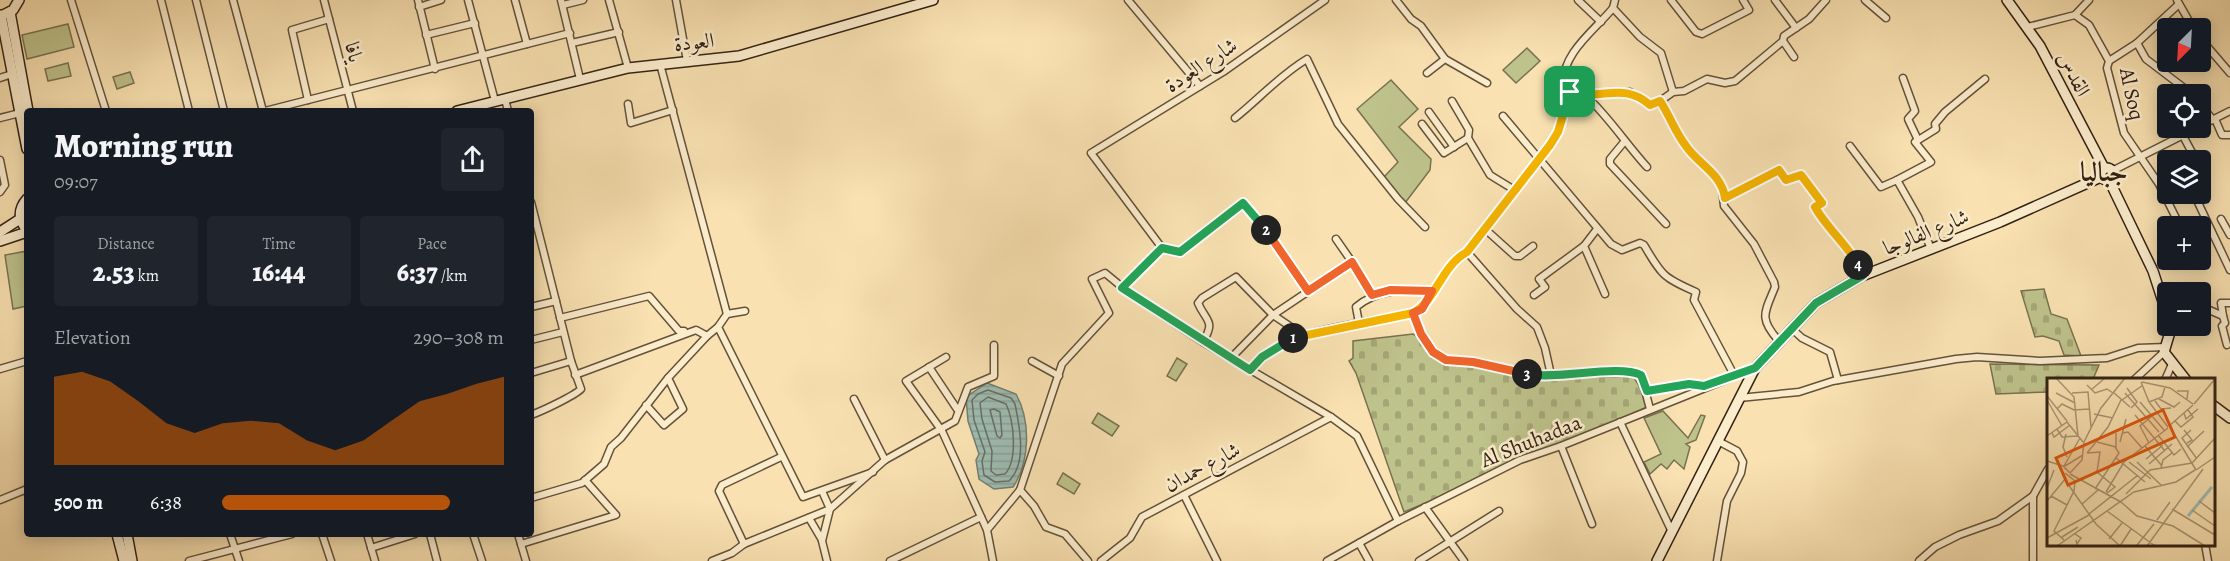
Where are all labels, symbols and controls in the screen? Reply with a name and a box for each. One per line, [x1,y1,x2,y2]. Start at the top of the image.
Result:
north arrow [2157,18,2211,72]
map controls [2157,18,2211,336]
street label: العودة [672,26,716,58]
street label: شارع العودة [1159,31,1245,102]
street label: يافا [338,39,370,66]
street label: القدس [2051,47,2097,101]
street label: Al Soq [2113,64,2151,123]
pin [1544,66,1595,117]
icon: arrive [1553,75,1586,108]
button: locate [2157,84,2211,138]
text: Morning run [54,123,233,168]
button: share [441,128,504,191]
button: layers [2157,150,2211,204]
district label: جباليا [2080,154,2128,190]
text: 09:07 [54,168,98,195]
street label: شارع الفالوجا [1879,202,1974,266]
pin: 2 [1251,215,1281,245]
button: + [2157,216,2211,270]
text: 2 [1262,219,1270,241]
text: Distance [97,233,155,255]
text: Time [262,233,296,255]
text: Pace [417,233,447,255]
pin: 4 [1843,250,1873,280]
text: 4 [1854,254,1862,276]
text: 2.53 [93,255,135,290]
text: 16:44 [253,255,305,290]
text: 6:37 [397,255,438,290]
text: km [135,265,159,287]
text: /km [438,265,467,287]
button: − [2157,282,2211,336]
pin: 1 [1278,323,1308,353]
text: Elevation [54,324,131,351]
text: 290–308 m [413,324,504,351]
text: 1 [1290,327,1296,349]
pin: 3 [1512,359,1542,389]
text: 3 [1524,363,1530,385]
inset map [2047,378,2215,546]
street label: Al Shuhadaa [1475,408,1586,474]
street label: شارع حمدان [1159,435,1247,502]
text: 500 m [54,489,103,516]
text: 6:38 [150,489,182,516]

